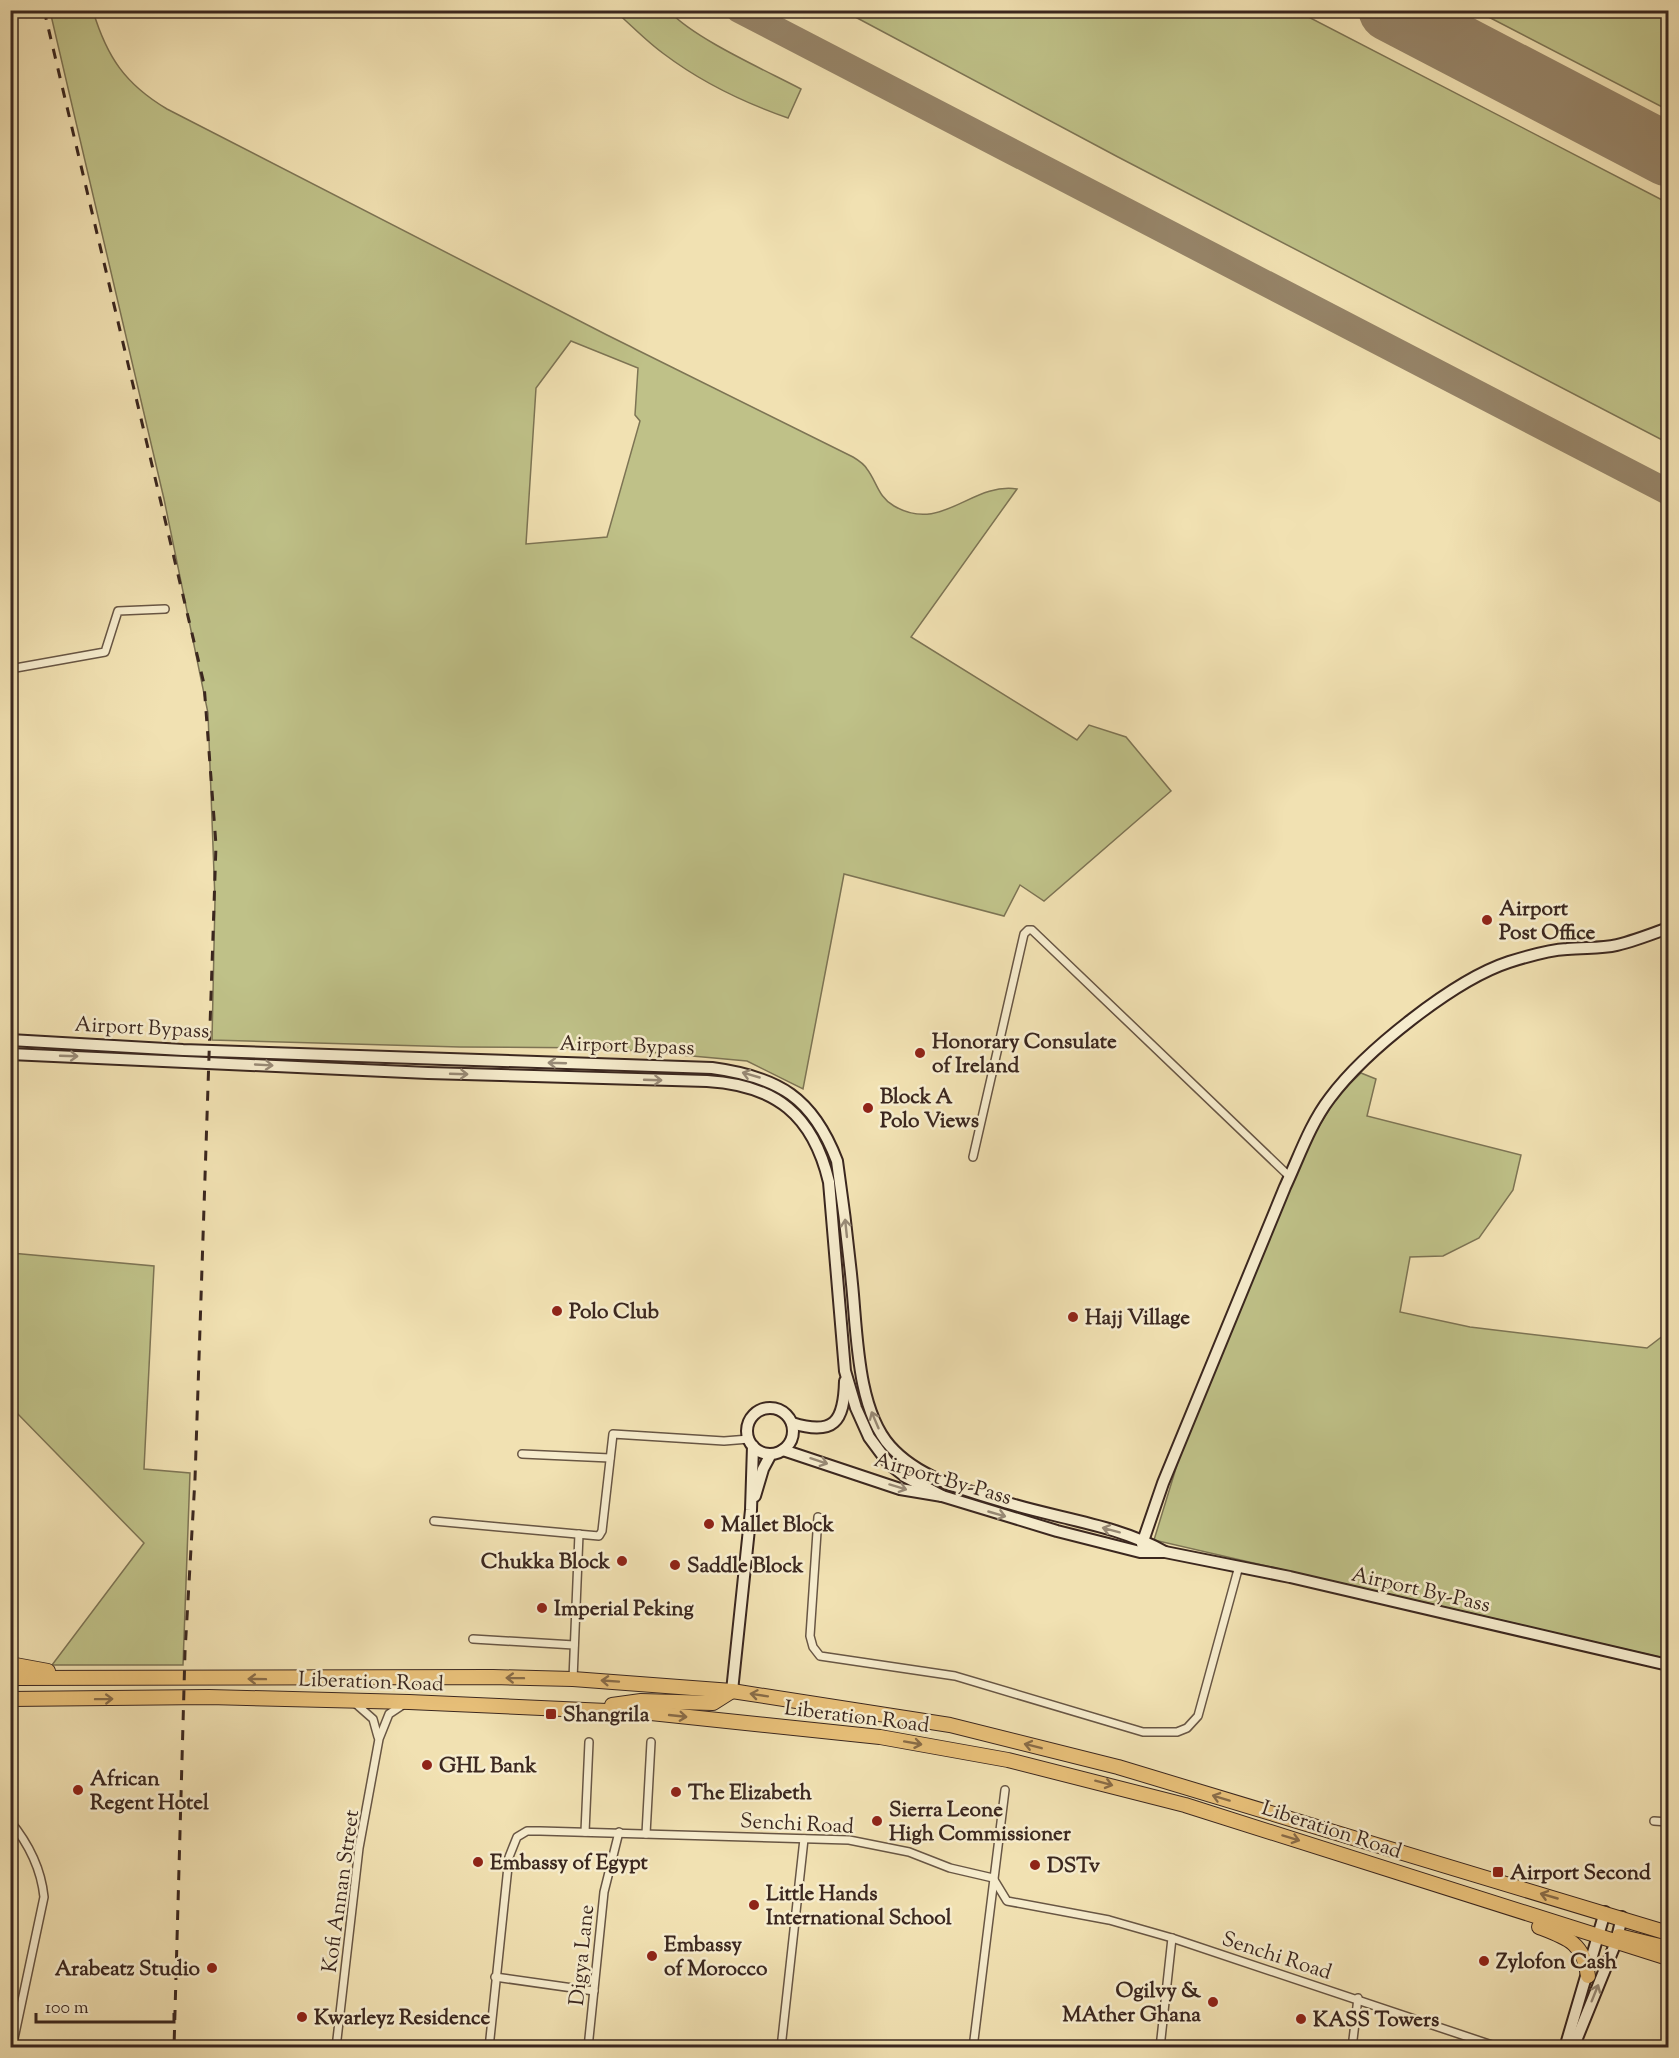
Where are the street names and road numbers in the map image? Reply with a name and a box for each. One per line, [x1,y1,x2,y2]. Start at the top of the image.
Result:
street label: Airport Bypass [74,1010,210,1048]
street label: Airport Bypass [559,1030,695,1064]
street label: Airport By-Pass [870,1446,1015,1514]
street label: Airport By-Pass [1348,1560,1493,1621]
street label: Liberation Road [298,1665,444,1701]
street label: Liberation Road [783,1694,931,1742]
street label: Liberation Road [1257,1794,1405,1868]
street label: Senchi Road [739,1807,855,1843]
street label: Kofi Annan Street [316,1808,368,1975]
street label: Digya Lane [563,1903,603,2007]
street label: Senchi Road [1218,1925,1335,1989]

